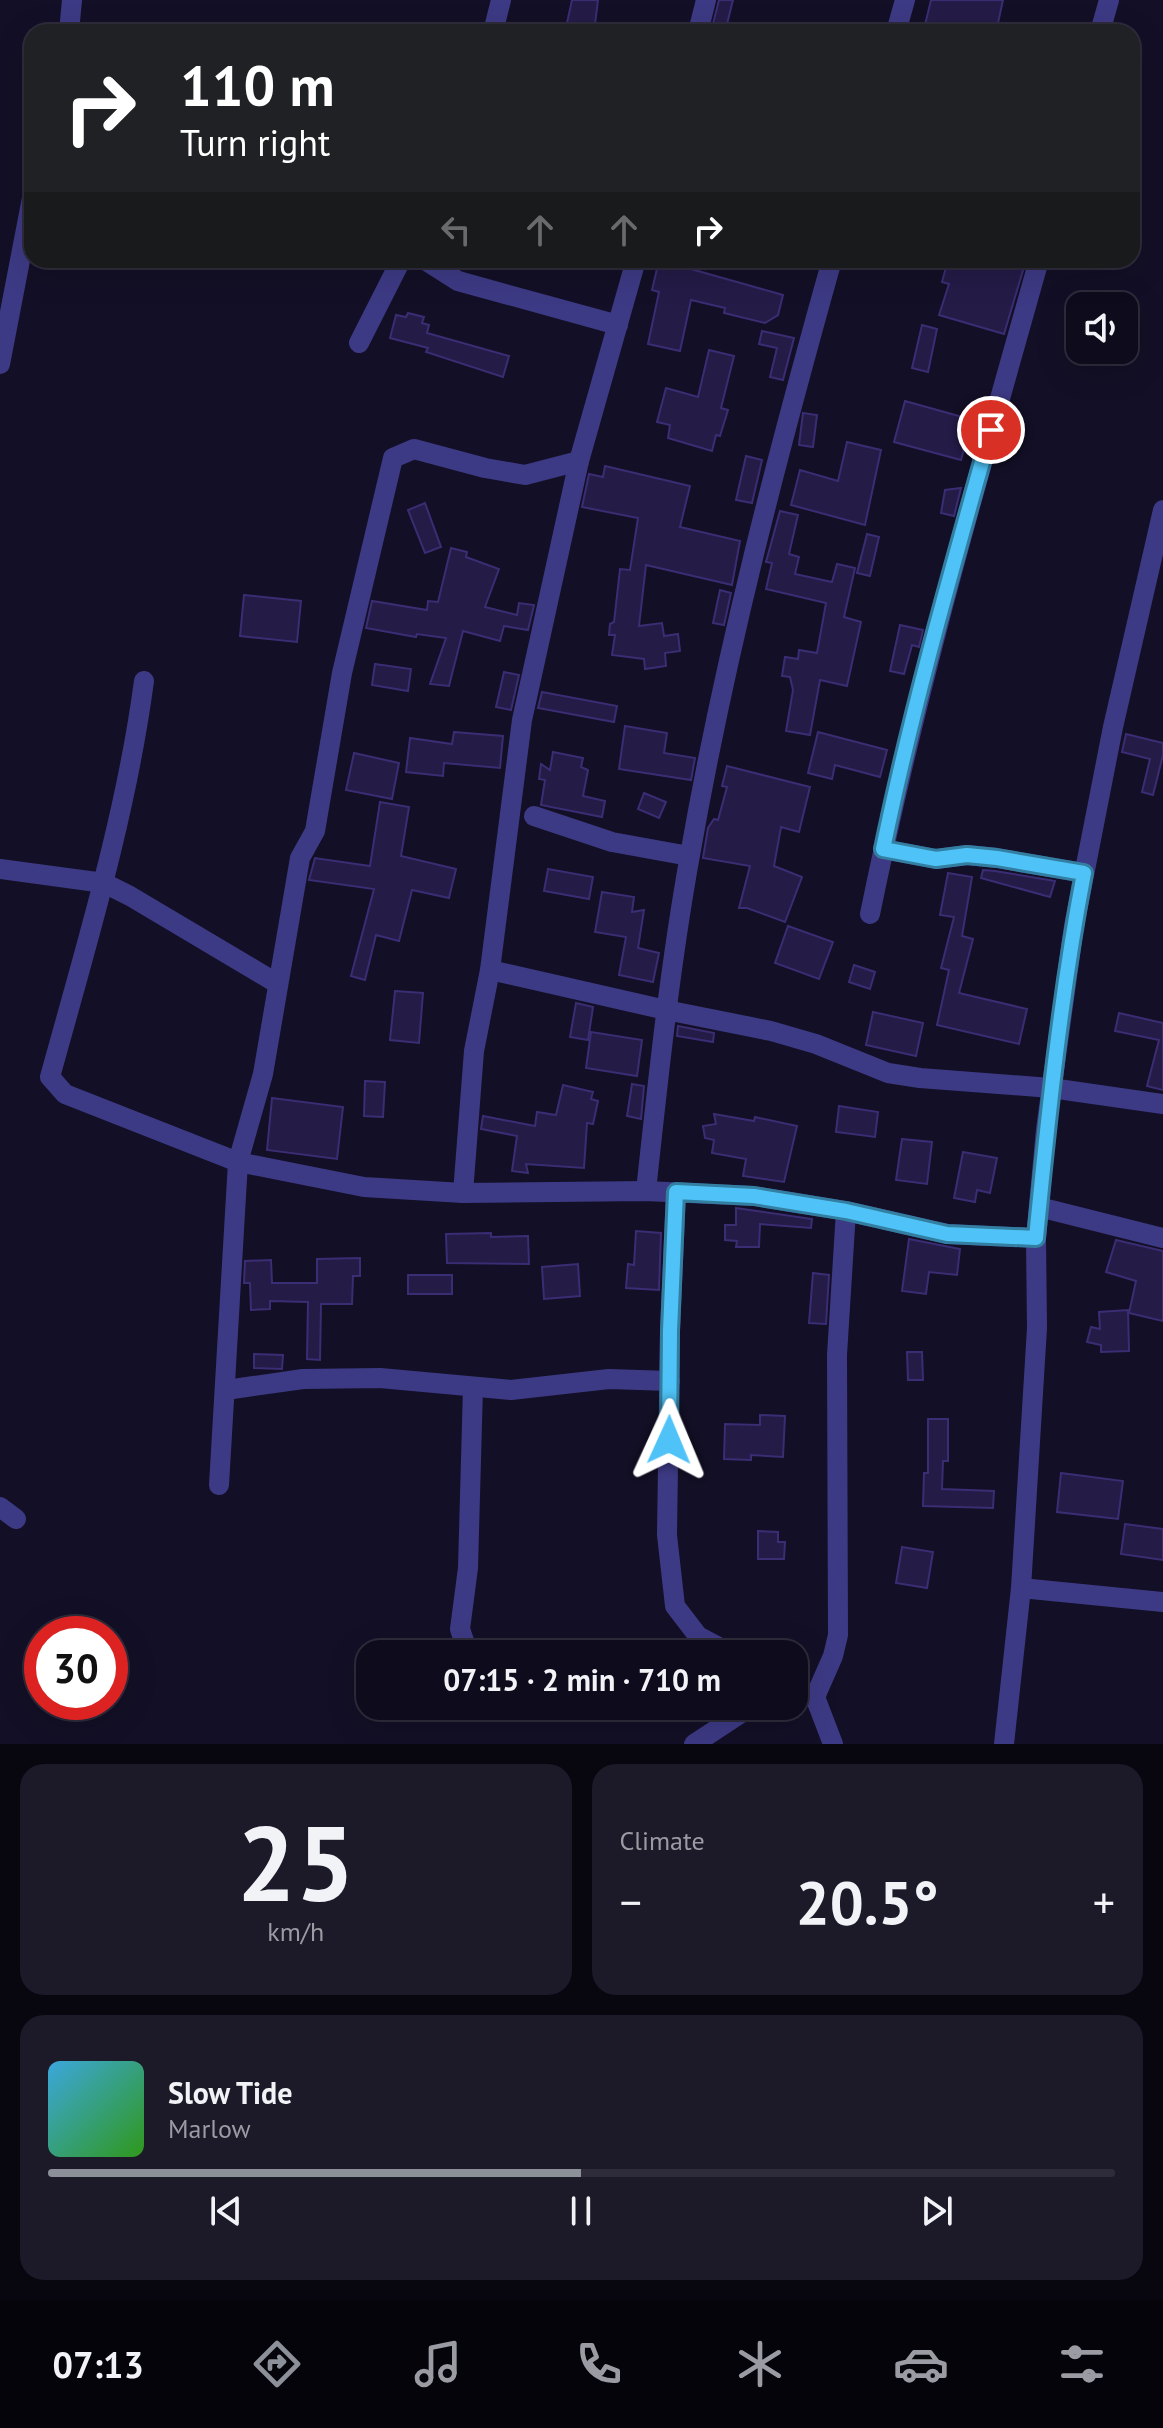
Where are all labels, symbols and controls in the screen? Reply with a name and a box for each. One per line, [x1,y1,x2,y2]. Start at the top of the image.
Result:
text: 110 m [180,49,335,121]
icon: right [48,56,152,160]
text: Turn right [180,119,330,166]
icon: left [434,208,478,252]
icon: ahead [518,208,562,252]
icon: ahead [602,208,646,252]
icon: right [686,208,730,252]
map controls [1066,292,1138,364]
button: sound [1066,292,1138,364]
pin [957,396,1025,464]
icon: arrive [969,408,1013,452]
position arrow [627,1398,711,1482]
speed limit sign: 30 [24,1616,128,1720]
text: 07:15 · 2 min · 710 m [443,1660,721,1699]
text: 25 [237,1795,355,1930]
text: Climate [620,1824,705,1857]
text: 20.5° [796,1863,939,1941]
text: − [620,1873,642,1930]
text: + [1093,1873,1115,1930]
text: km/h [267,1915,324,1948]
text: Slow Tide [168,2073,293,2112]
text: Marlow [168,2112,251,2145]
icon: previous [204,2189,248,2233]
icon: pause [559,2189,603,2233]
icon: next [915,2189,959,2233]
icon: directions [249,2336,305,2392]
icon: music [410,2336,466,2392]
icon: phone [571,2336,627,2392]
icon: climate [732,2336,788,2392]
icon: car [893,2336,949,2392]
icon: filters [1054,2336,1110,2392]
text: 07:13 [53,2341,144,2388]

